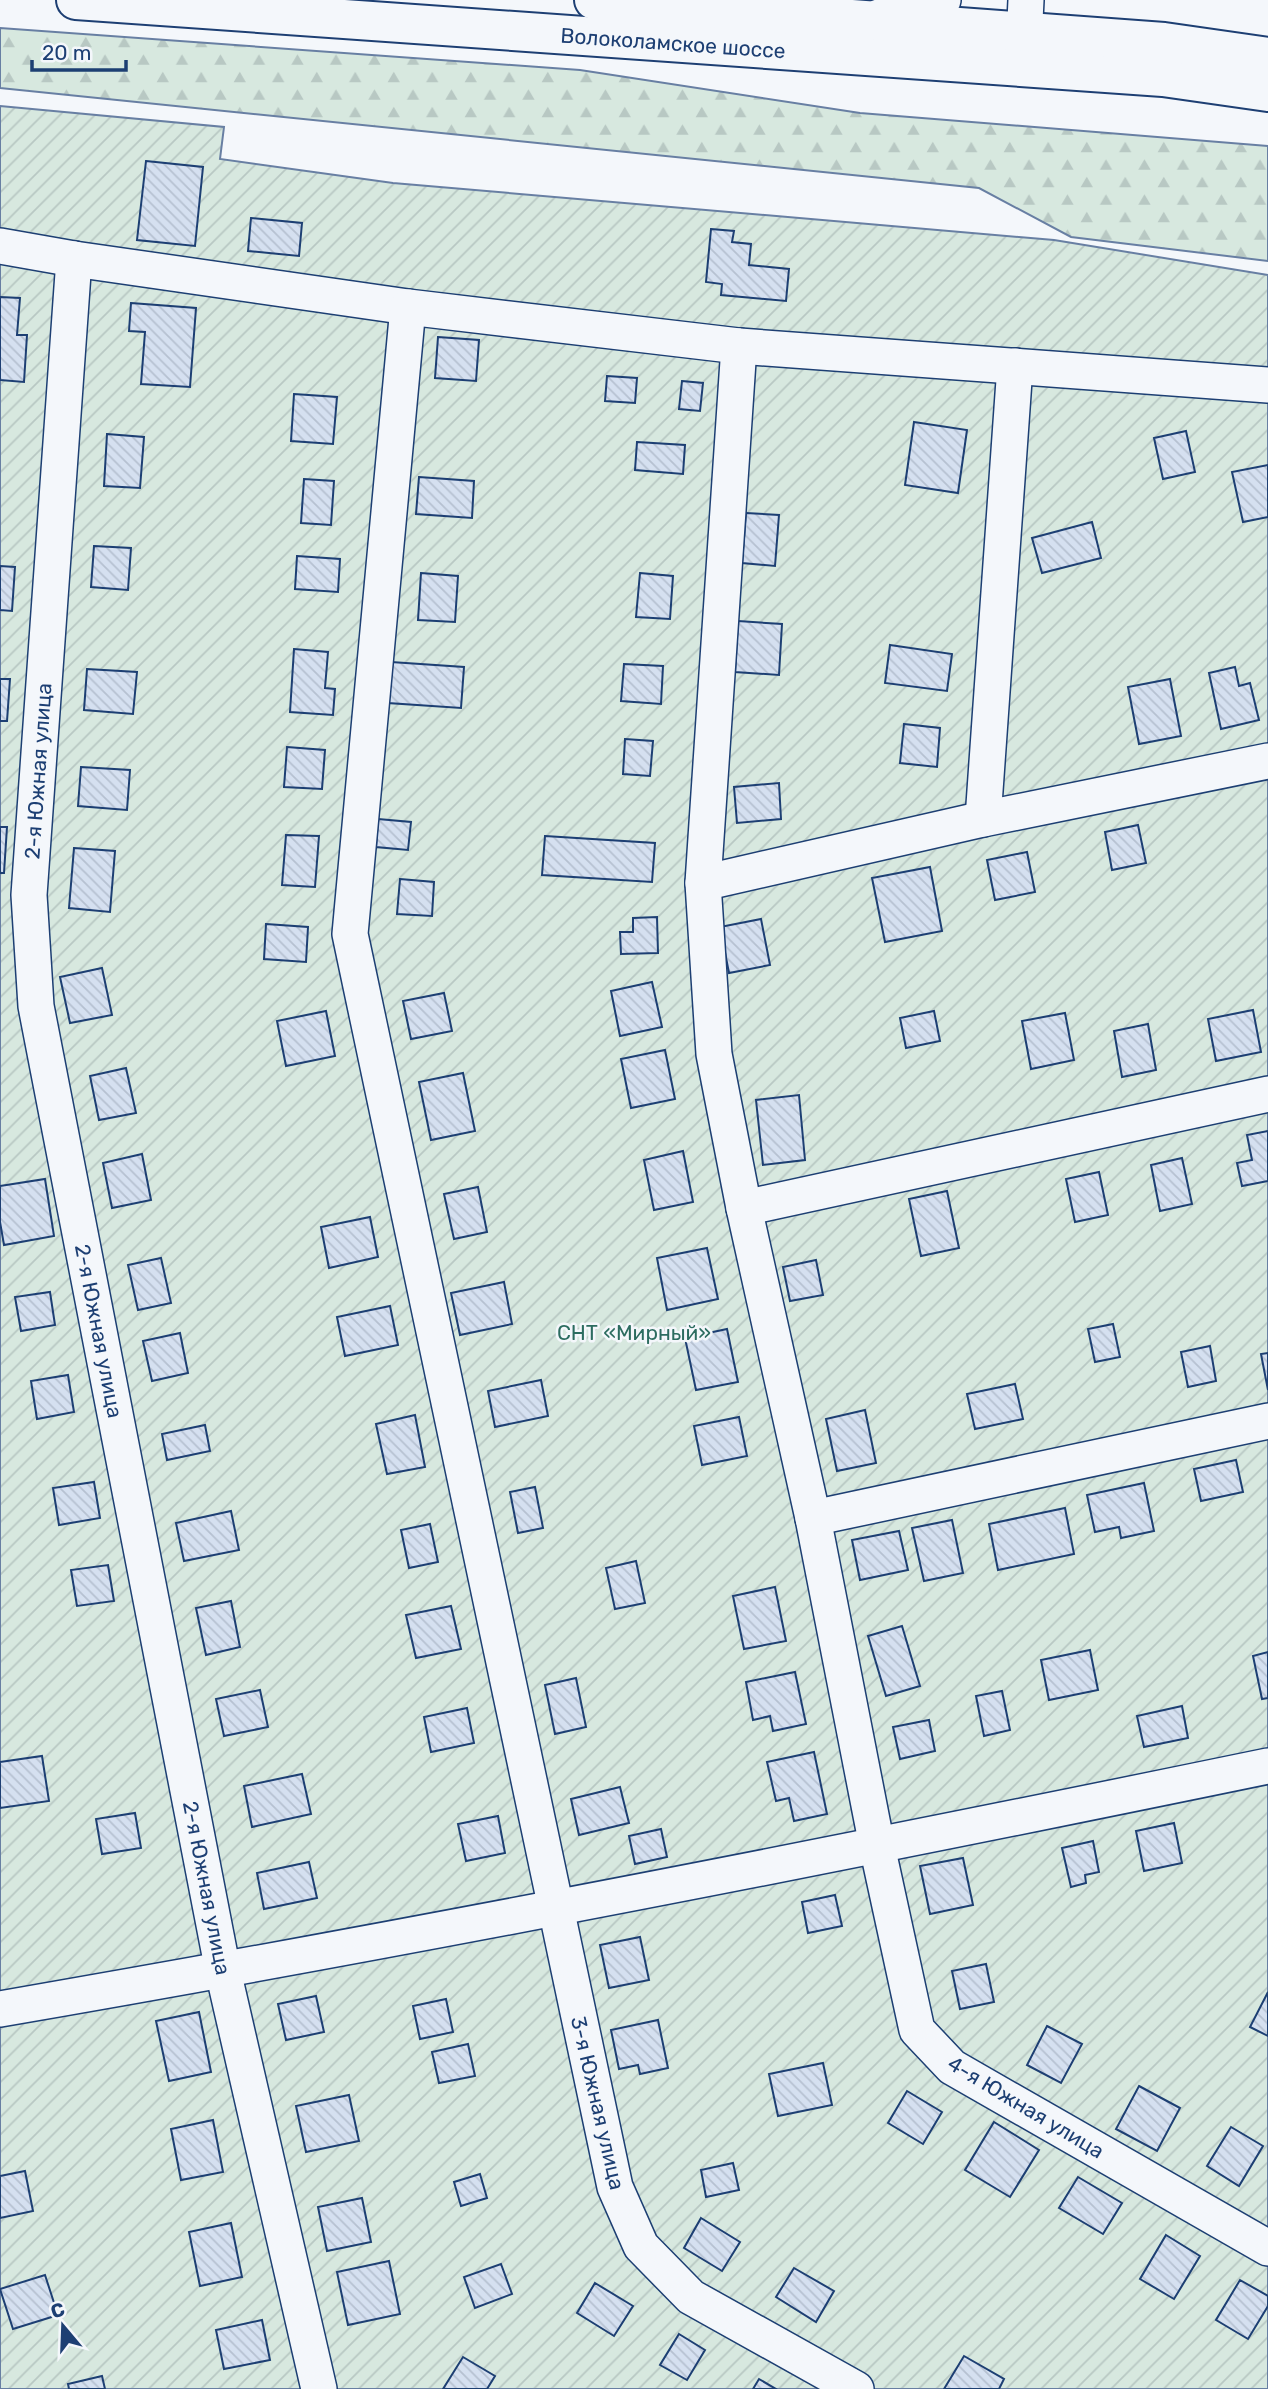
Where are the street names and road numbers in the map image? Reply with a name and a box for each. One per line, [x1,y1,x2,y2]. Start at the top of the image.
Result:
street label: Волоколамское шоссе [560,23,786,63]
street label: 2-я Южная улица [19,682,57,860]
street label: 2-я Южная улица [70,1242,128,1420]
street label: 2-я Южная улица [178,1799,236,1977]
street label: 3-я Южная улица [566,2014,630,2192]
street label: 4-я Южная улица [943,2050,1109,2164]

